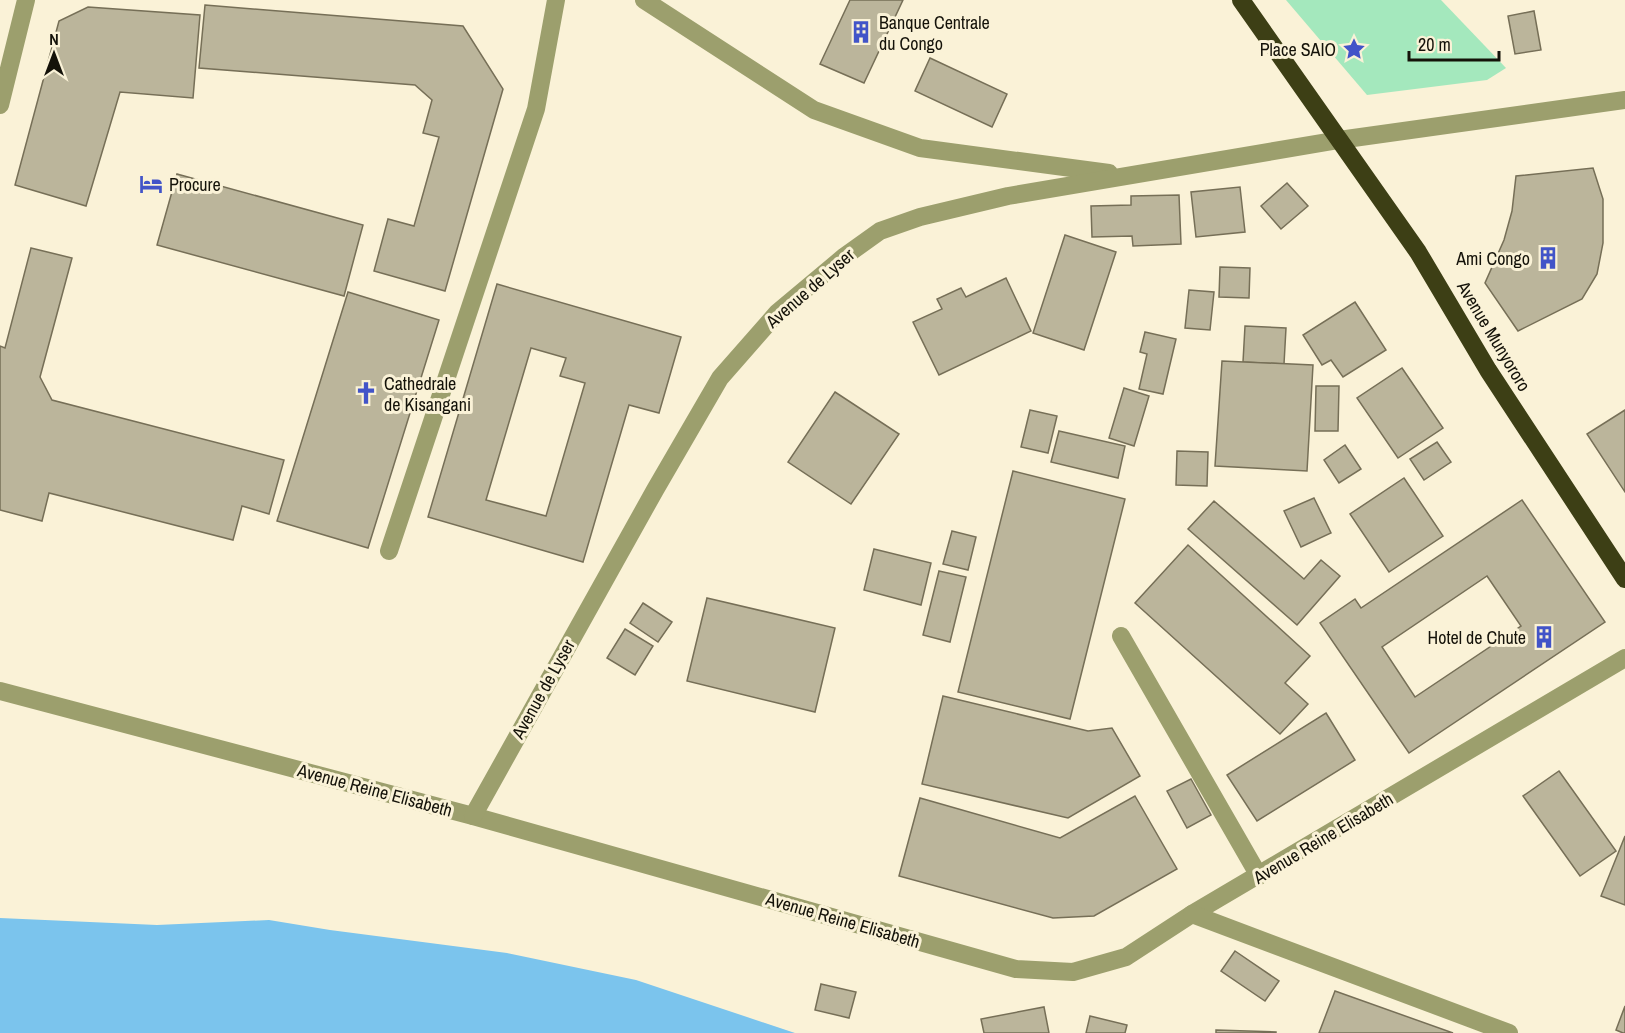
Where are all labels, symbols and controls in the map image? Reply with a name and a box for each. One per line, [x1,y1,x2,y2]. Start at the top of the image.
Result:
place label: Banque Centrale du Congo [879,10,990,56]
building icon: Banque Centrale du Congo [848,19,874,45]
north arrow [24,24,84,84]
scale bar [1409,24,1499,62]
text: N [49,28,59,50]
text: 20 m [1418,32,1451,57]
place icon: Place SAIO [1341,36,1367,62]
place label: Place SAIO [1260,37,1336,62]
hotel icon: Procure [138,171,164,197]
place label: Procure [169,172,221,197]
street label: Avenue de Lyser [760,242,860,334]
building icon: Ami Congo [1535,245,1561,271]
place label: Ami Congo [1455,246,1530,271]
street label: Avenue Munyororo [1451,275,1537,396]
place label: Cathedrale de Kisangani [384,371,471,417]
church icon: Cathedrale de Kisangani [353,380,379,406]
building icon: Hotel de Chute [1531,624,1557,650]
place label: Hotel de Chute [1428,625,1526,650]
street label: Avenue de Lyser [505,635,581,744]
street label: Avenue Reine Elisabeth [294,757,455,823]
street label: Avenue Reine Elisabeth [1248,786,1398,890]
street label: Avenue Reine Elisabeth [762,886,923,954]

